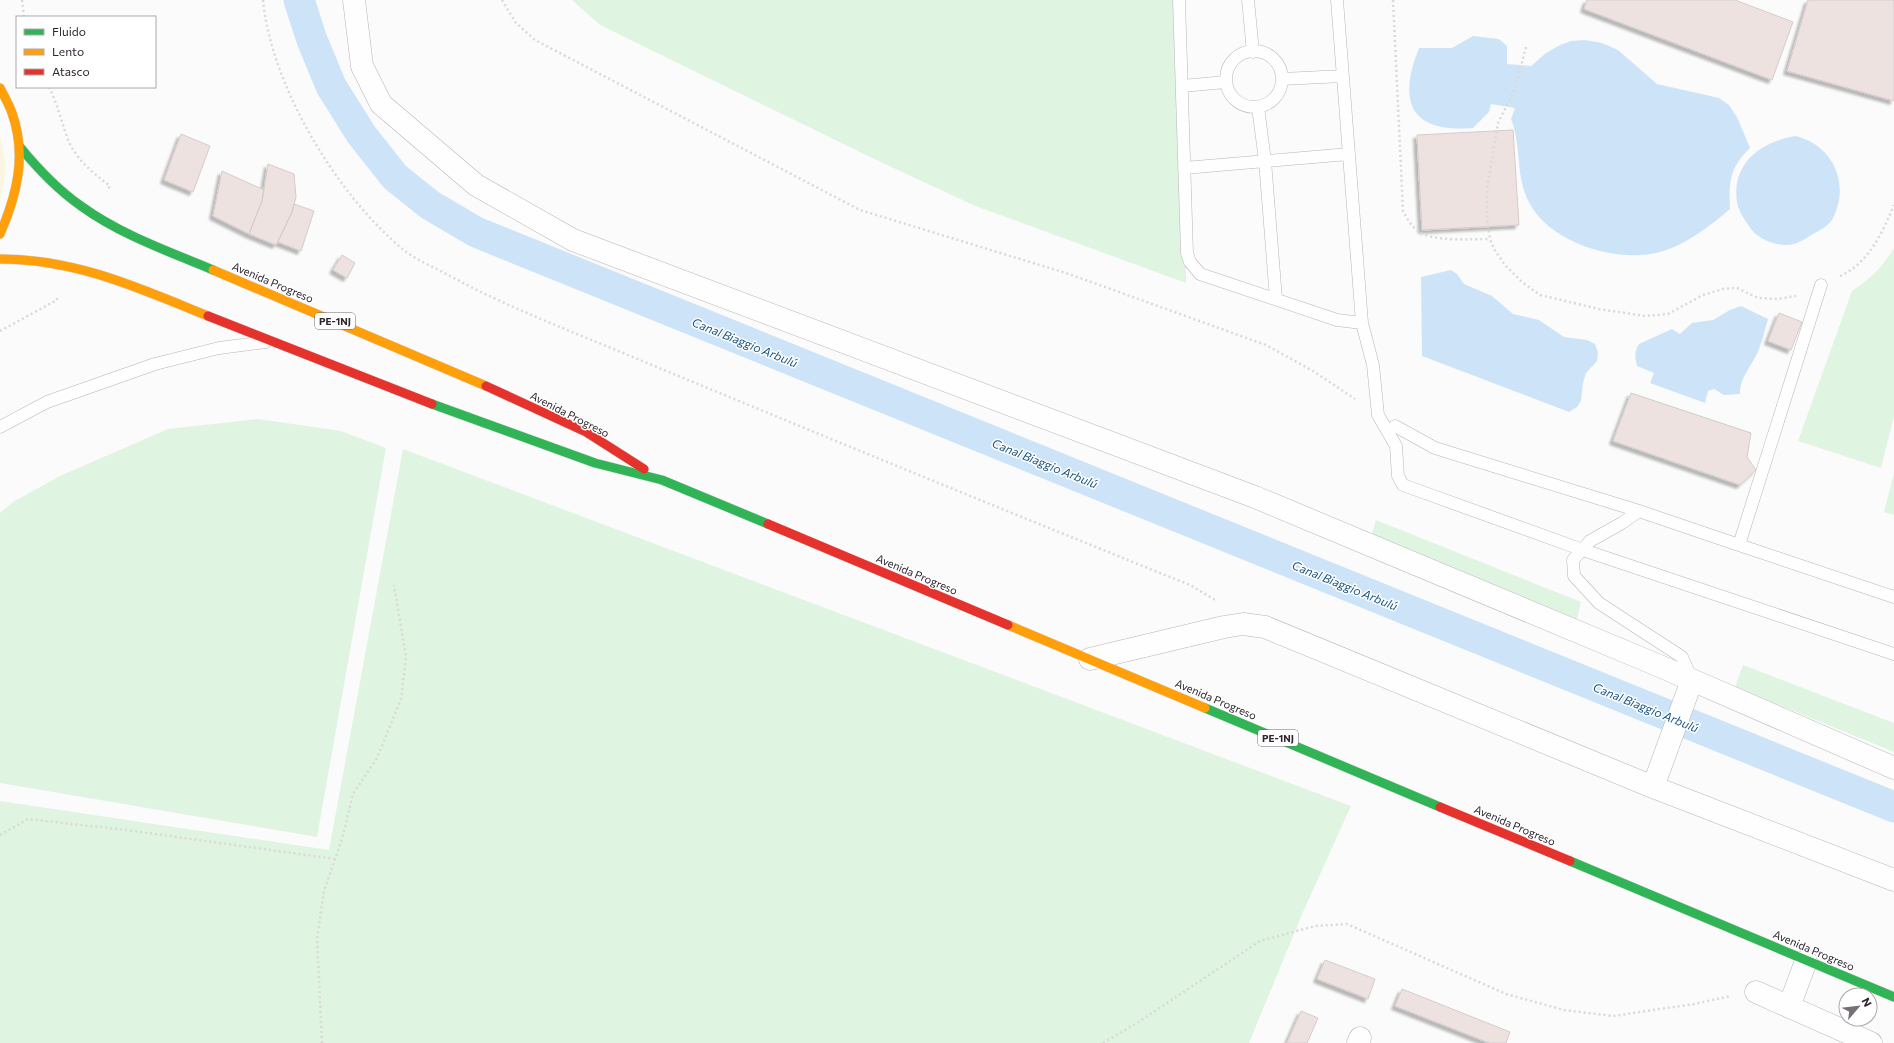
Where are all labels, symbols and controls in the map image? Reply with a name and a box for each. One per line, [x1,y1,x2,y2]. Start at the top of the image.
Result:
legend [16,16,156,88]
text: Fluido [52,24,86,38]
text: Lento [52,44,84,58]
text: Atasco [52,64,90,78]
street label: Avenida Progreso [230,259,316,305]
road number: PE-1NJ [315,313,355,329]
water label: Canal Biaggio Arbulú [690,314,800,370]
street label: Avenida Progreso [528,388,612,440]
water label: Canal Biaggio Arbulú [990,435,1100,491]
street label: Avenida Progreso [874,551,960,597]
water label: Canal Biaggio Arbulú [1290,557,1400,613]
street label: Avenida Progreso [1173,676,1259,722]
water label: Canal Biaggio Arbulú [1591,679,1701,735]
road number: PE-1NJ [1258,730,1298,746]
street label: Avenida Progreso [1472,802,1558,848]
street label: Avenida Progreso [1771,927,1857,973]
north arrow [1838,987,1878,1027]
text: N [1860,995,1875,1009]

